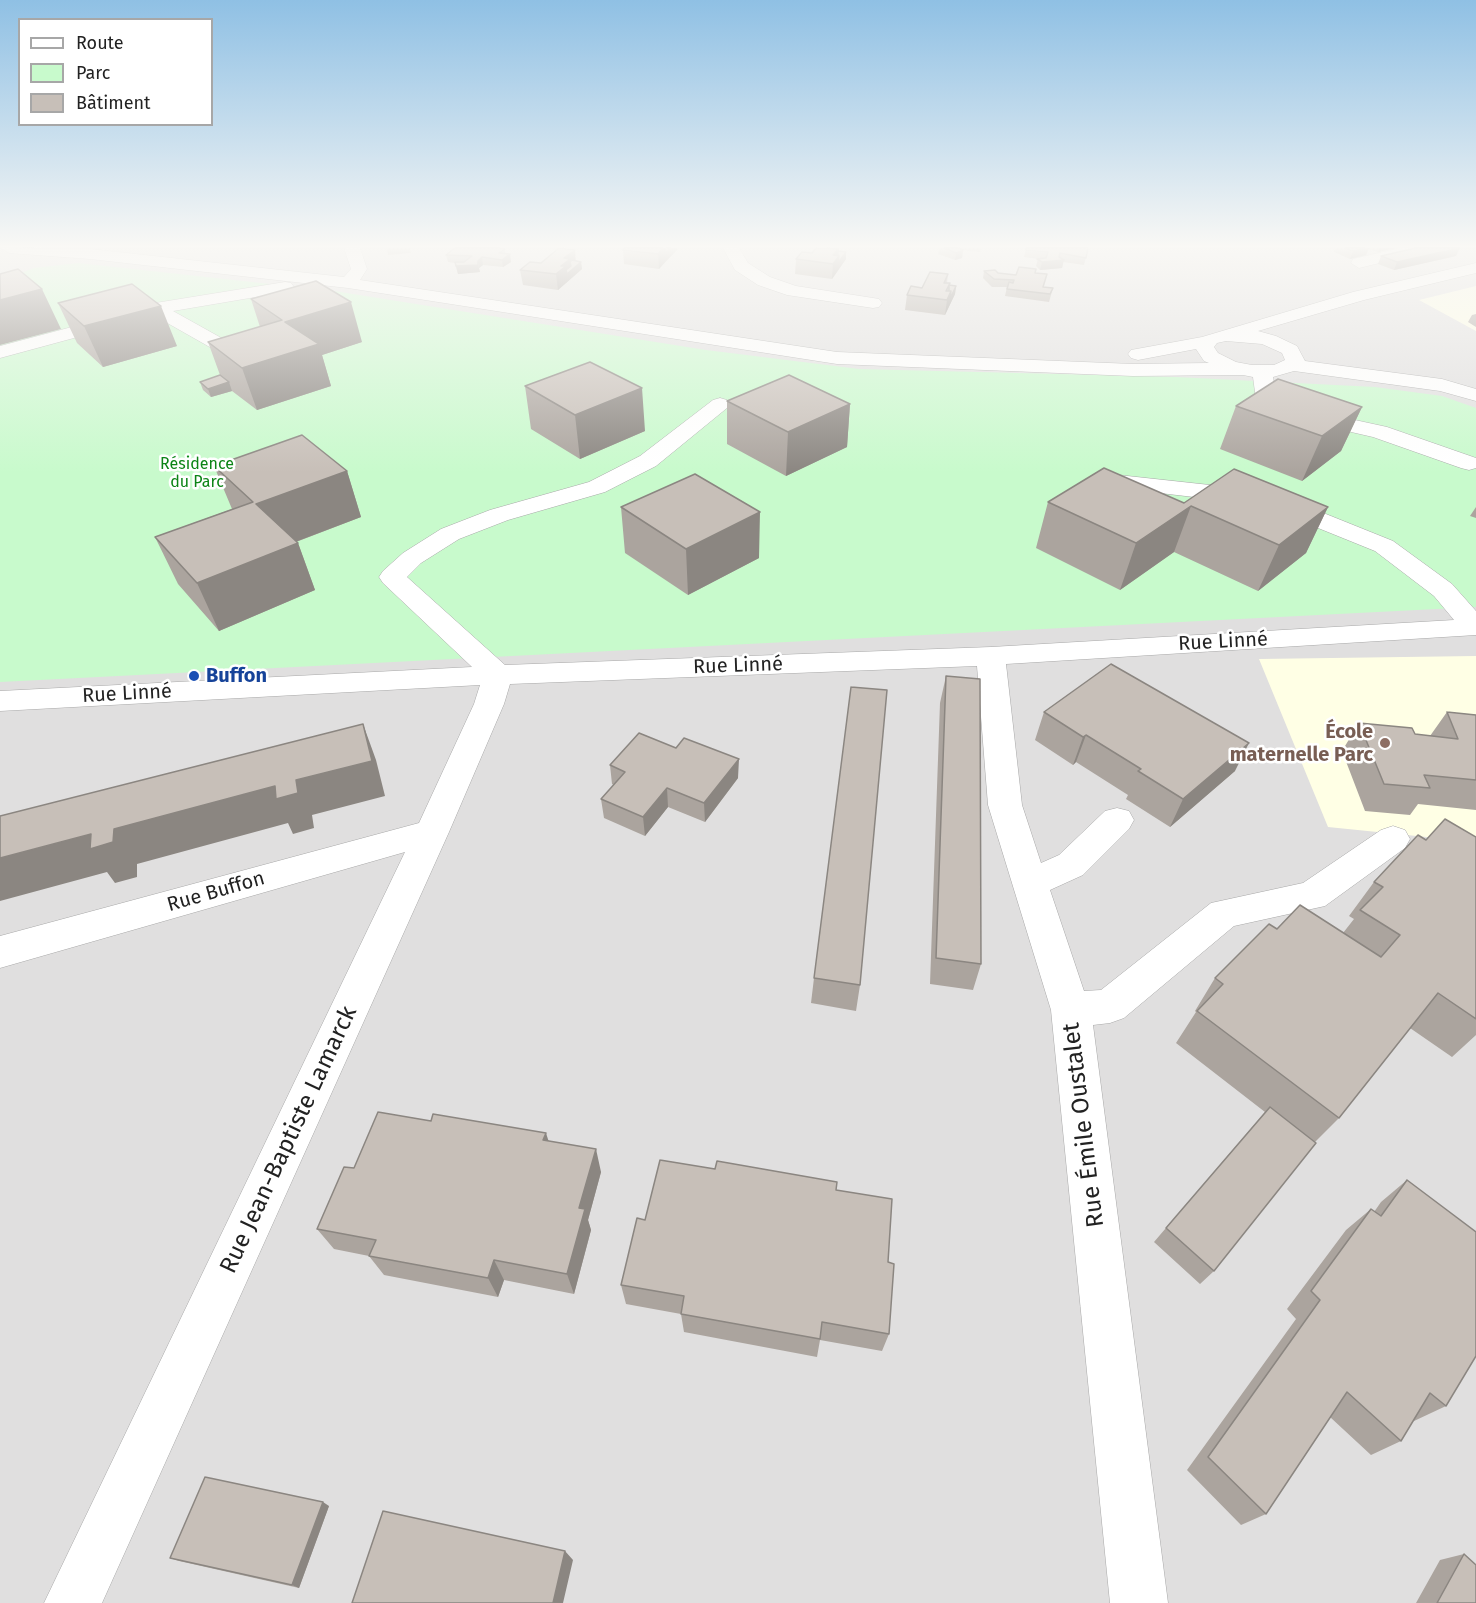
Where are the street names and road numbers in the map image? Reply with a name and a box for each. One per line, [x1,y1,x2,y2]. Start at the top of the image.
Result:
street label: Rue Linné [1177,628,1269,656]
street label: Rue Linné [693,652,783,680]
street label: Rue Linné [81,680,173,708]
street label: Rue Buffon [164,867,268,917]
street label: Rue Jean-Baptiste Lamarck [214,1002,364,1278]
street label: Rue Émile Oustalet [1057,1021,1111,1229]

